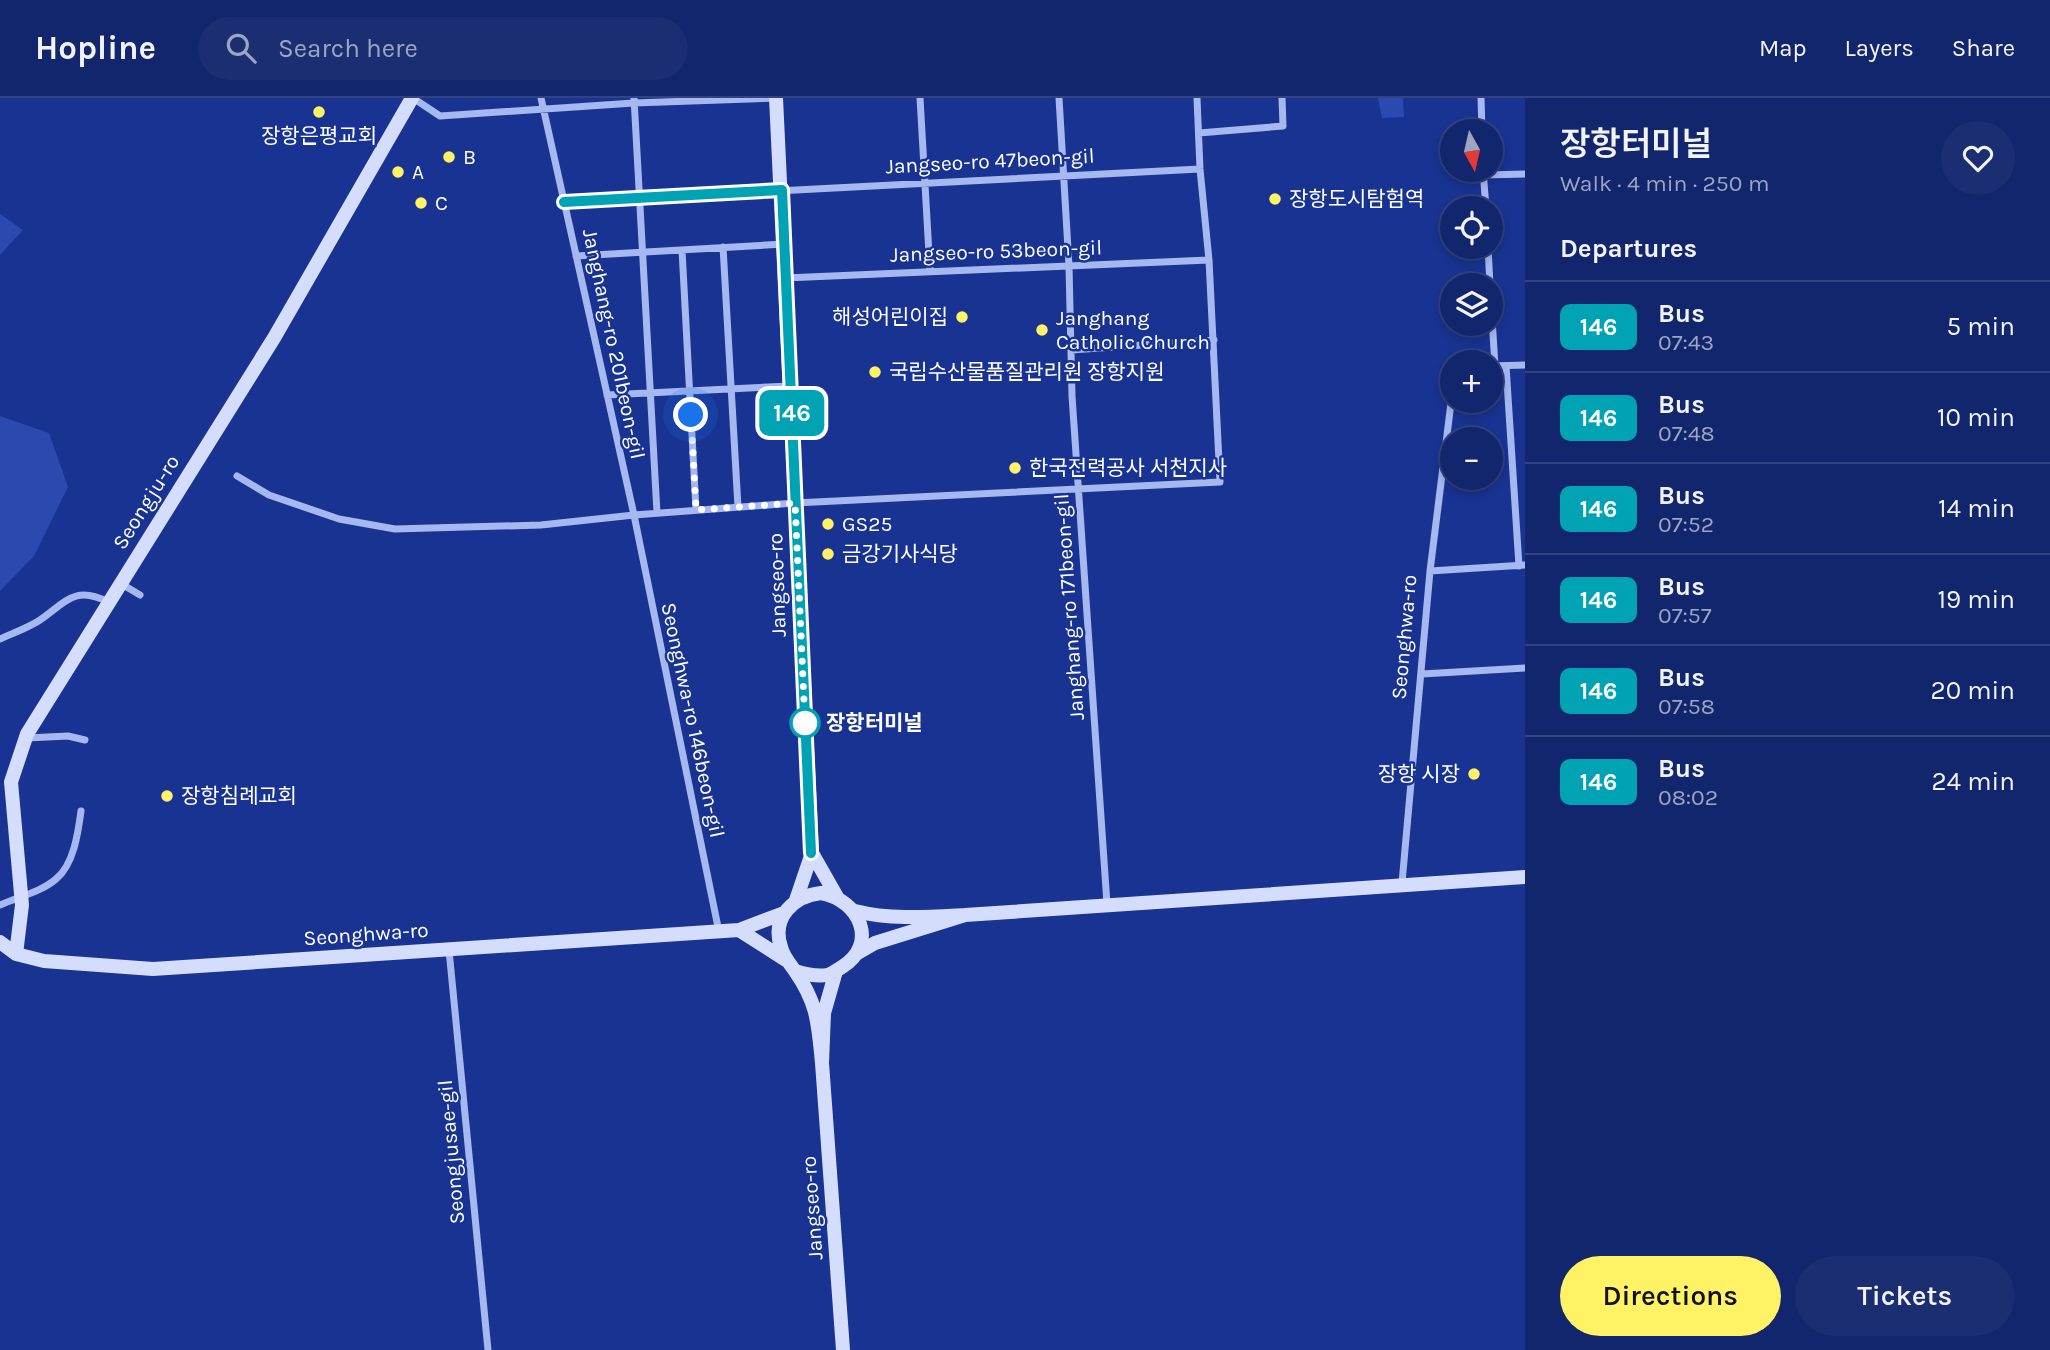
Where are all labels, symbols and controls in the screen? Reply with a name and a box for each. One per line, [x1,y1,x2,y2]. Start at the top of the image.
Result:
search box [198,17,688,80]
text: Hopline [35,29,156,67]
icon: search [222,29,260,67]
text: Search here [278,33,418,64]
text: Map [1759,34,1807,62]
text: Layers [1845,34,1914,62]
text: Share [1952,34,2015,62]
marker: 장항은평교회 [311,104,327,120]
north arrow [1440,119,1503,182]
map controls [1440,119,1503,490]
button: heart [1941,121,2015,195]
place label: 장항은평교회 [261,124,377,148]
text: 장항터미널 [1560,125,1712,163]
street label: Jangseo-ro 47beon-gil [885,144,1095,178]
place label: B [463,145,476,169]
marker: B [441,149,457,165]
place label: A [412,160,424,184]
marker: A [390,164,406,180]
text: Walk · 4 min · 250 m [1560,170,1769,197]
place label: 장항도시탐험역 [1289,187,1424,211]
place label: C [435,191,448,215]
marker: 장항도시탐험역 [1267,191,1283,207]
marker: C [413,195,429,211]
button: locate [1440,196,1503,259]
street label: Janghang-ro 201beon-gil [578,227,650,461]
text: Departures [1560,233,1697,264]
street label: Jangseo-ro 53beon-gil [890,235,1102,267]
button: layers [1440,273,1503,336]
text: Bus [1658,298,1705,329]
place label: 해성어린이집 [832,305,948,329]
place label: Janghang Catholic Church [1056,306,1210,354]
marker: 해성어린이집 [954,309,970,325]
text: 5 min [1946,311,2015,342]
text: 146 [1580,313,1617,341]
marker: Janghang Catholic Church [1034,322,1050,338]
text: 07:43 [1658,329,1714,356]
button: + [1440,350,1503,413]
place label: 국립수산물품질관리원 장항지원 [889,360,1164,384]
marker: 국립수산물품질관리원 장항지원 [867,364,883,380]
text: Bus [1658,389,1705,420]
line badge: 146 [752,390,832,436]
your location [673,397,708,432]
text: 146 [773,399,811,427]
text: 10 min [1937,402,2015,433]
text: 146 [1580,404,1617,432]
text: 07:48 [1658,420,1715,447]
button: − [1440,427,1503,490]
street label: Seongju-ro [108,450,184,554]
place label: 한국전력공사 서천지사 [1029,456,1227,480]
marker: 한국전력공사 서천지사 [1007,460,1023,476]
text: Bus [1658,480,1705,511]
street label: Janghang-ro 171beon-gil [1049,493,1089,721]
text: 14 min [1938,493,2015,524]
text: 146 [1580,495,1617,523]
text: 07:52 [1658,511,1714,538]
place label: GS25 [842,512,892,536]
marker: GS25 [820,516,836,532]
street label: Jangseo-ro [763,532,791,638]
place label: 금강기사식당 [842,542,958,566]
marker: 금강기사식당 [820,546,836,562]
text: Bus [1658,571,1705,602]
street label: Seonghwa-ro [1387,574,1421,700]
text: 19 min [1937,584,2015,615]
text: 146 [1580,586,1617,614]
street label: Seonghwa-ro 146beon-gil [656,600,730,840]
text: 07:57 [1658,602,1712,629]
text: Bus [1658,662,1705,693]
text: 20 min [1931,675,2015,706]
text: 146 [1580,677,1617,705]
text: 07:58 [1658,693,1715,720]
marker: 장항터미널 [790,708,820,738]
place label: 장항터미널 [826,711,923,735]
text: Bus [1658,753,1705,784]
place label: 장항 시장 [1378,762,1460,786]
marker: 장항 시장 [1466,766,1482,782]
text: 24 min [1931,766,2015,797]
text: 146 [1580,768,1617,796]
place label: 장항침례교회 [181,784,297,808]
text: 08:02 [1658,784,1718,811]
marker: 장항침례교회 [159,788,175,804]
street label: Seonghwa-ro [303,918,429,950]
street label: Seongjusae-gil [433,1079,469,1225]
street label: Jangseo-ro [796,1155,828,1261]
button: Directions [1560,1256,1781,1336]
button: Tickets [1795,1256,2015,1336]

